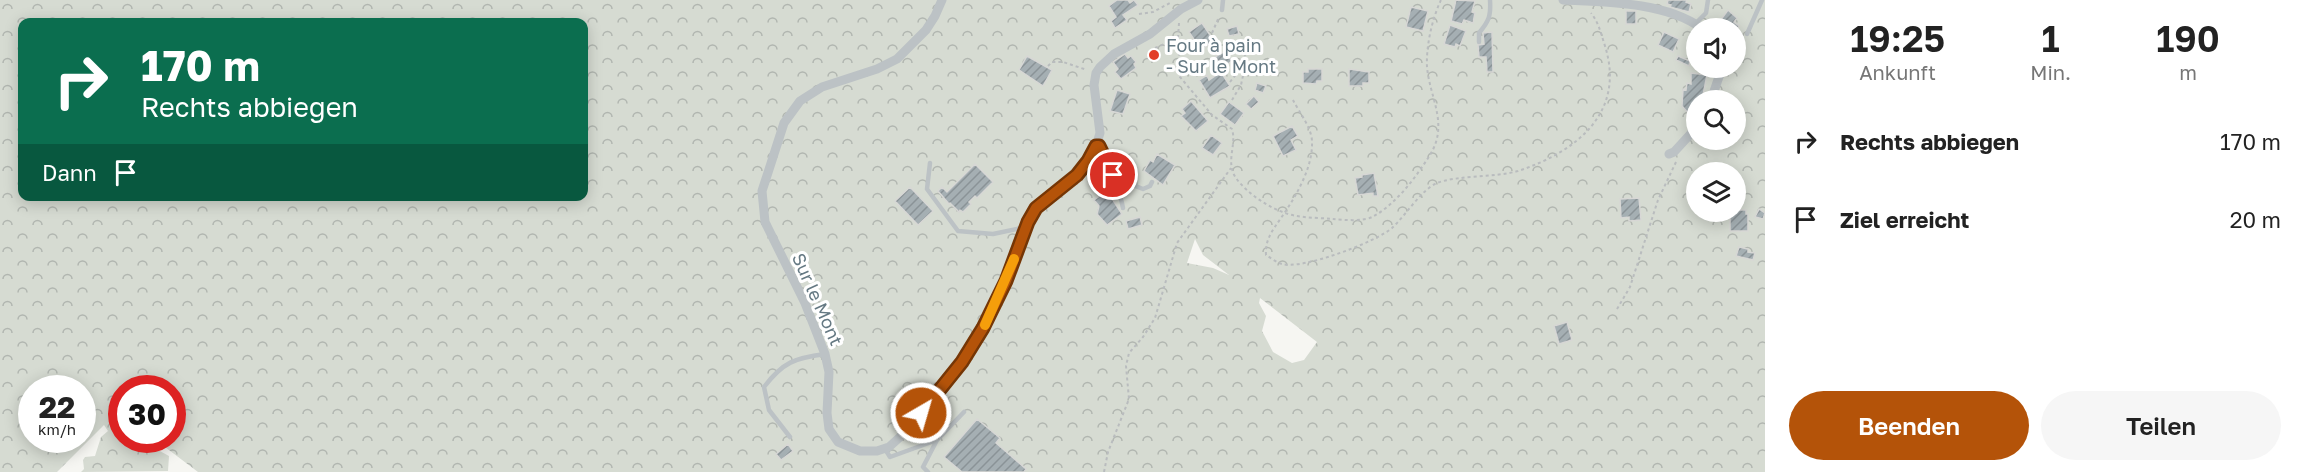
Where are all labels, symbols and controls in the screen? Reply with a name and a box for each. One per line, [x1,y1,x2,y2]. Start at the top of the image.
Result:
text: 19:25 [1850,17,1945,60]
text: 1 [2042,17,2060,60]
text: 190 [2156,17,2220,60]
map controls [1686,18,1746,222]
button: sound [1686,18,1746,78]
place label: Four à pain - Sur le Mont [1166,34,1276,77]
text: 170 m [141,40,260,90]
icon: right [42,42,120,120]
marker: Four à pain - Sur le Mont [1147,48,1161,62]
text: Ankunft [1859,60,1936,84]
text: Min. [2030,60,2071,84]
text: m [2179,60,2197,84]
button: search [1686,90,1746,150]
text: Rechts abbiegen [141,91,358,123]
icon: right [1789,125,1822,158]
text: Rechts abbiegen [1840,128,2019,155]
text: 170 m [2220,128,2281,155]
pin [1087,149,1138,200]
icon: arrive [109,156,142,189]
icon: arrive [1096,158,1129,191]
text: Dann [42,159,97,186]
button: layers [1686,162,1746,222]
icon: arrive [1789,203,1822,236]
text: Ziel erreicht [1840,206,1969,233]
text: 20 m [2230,206,2281,233]
street label: Sur le Mont [788,249,848,349]
speed limit sign: 30 [108,375,186,453]
position arrow [889,381,953,445]
text: 22 [39,389,75,425]
button: Beenden [1789,391,2029,460]
button: Teilen [2041,391,2281,460]
text: km/h [38,420,76,438]

